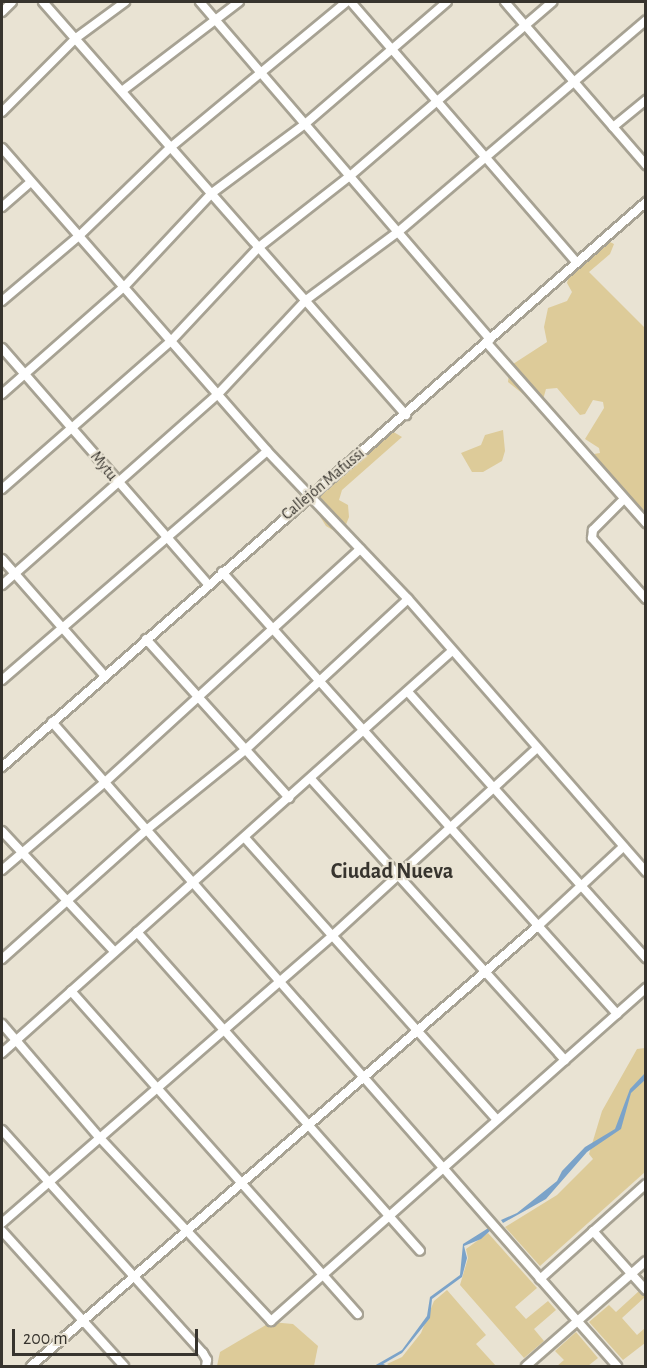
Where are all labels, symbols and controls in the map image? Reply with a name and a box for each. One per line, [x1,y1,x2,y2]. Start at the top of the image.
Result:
street label: Callejón Mafussi [278,444,368,524]
street label: Mytu [86,447,122,485]
district label: Ciudad Nueva [331,859,453,885]
scale bar [15,1317,201,1355]
text: 200 m [23,1330,68,1348]

